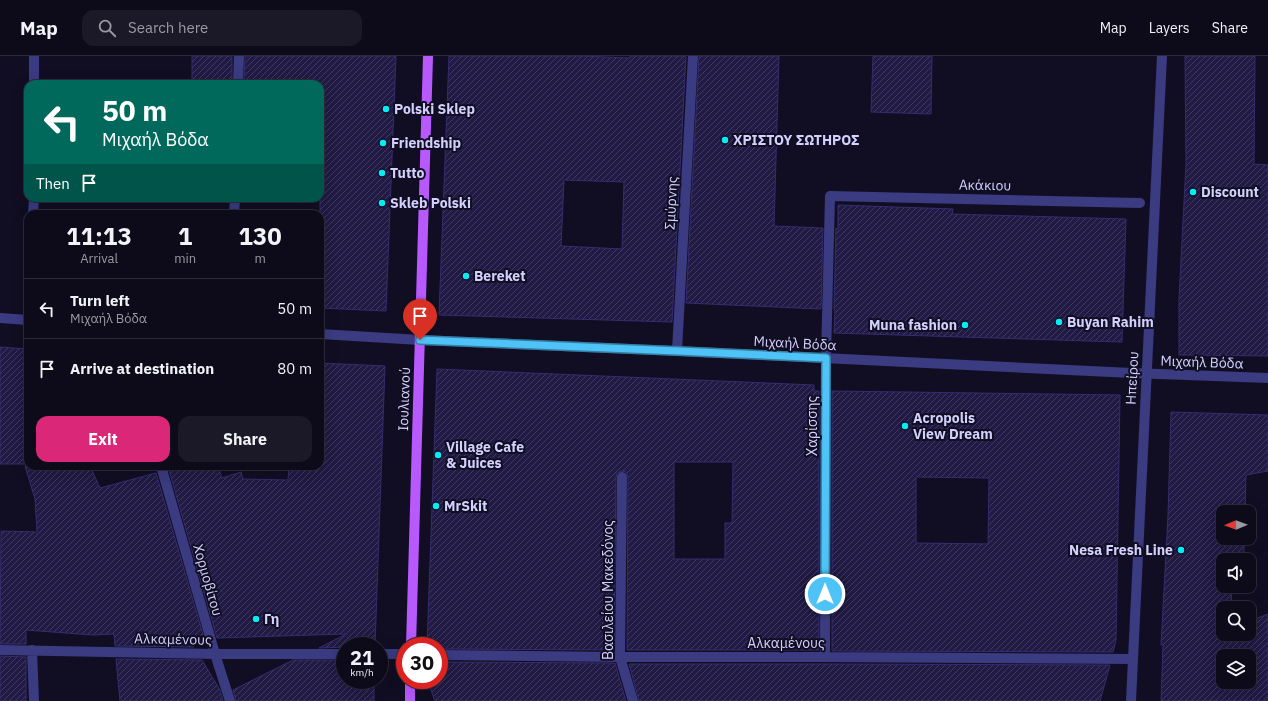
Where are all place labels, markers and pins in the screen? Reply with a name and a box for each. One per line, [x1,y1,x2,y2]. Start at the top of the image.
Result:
place label: Polski Sklep [394,100,475,118]
marker: Polski Sklep [381,104,391,114]
place label: ΧΡΙΣΤΟΥ ΣΩΤΗΡΟΣ [733,131,860,149]
place label: Friendship [391,134,461,152]
marker: ΧΡΙΣΤΟΥ ΣΩΤΗΡΟΣ [720,135,730,145]
marker: Friendship [378,138,388,148]
place label: Tutto [390,164,424,182]
marker: Tutto [377,168,387,178]
place label: Discount [1201,183,1259,201]
marker: Discount [1188,187,1198,197]
place label: Skleb Polski [390,194,471,212]
marker: Skleb Polski [377,198,387,208]
place label: Bereket [474,267,526,285]
marker: Bereket [461,271,471,281]
pin [403,299,437,340]
place label: Buyan Rahim [1067,313,1154,331]
place label: Muna fashion [869,316,957,334]
marker: Buyan Rahim [1054,317,1064,327]
marker: Muna fashion [960,320,970,330]
place label: Acropolis View Dream [913,409,993,443]
marker: Acropolis View Dream [900,421,910,431]
place label: Village Cafe & Juices [446,438,524,472]
marker: Village Cafe & Juices [433,450,443,460]
place label: MrSkit [444,497,487,515]
marker: MrSkit [431,501,441,511]
place label: Nesa Fresh Line [1069,541,1173,559]
marker: Nesa Fresh Line [1176,545,1186,555]
place label: Γη [264,610,279,628]
marker: Γη [251,614,261,624]

